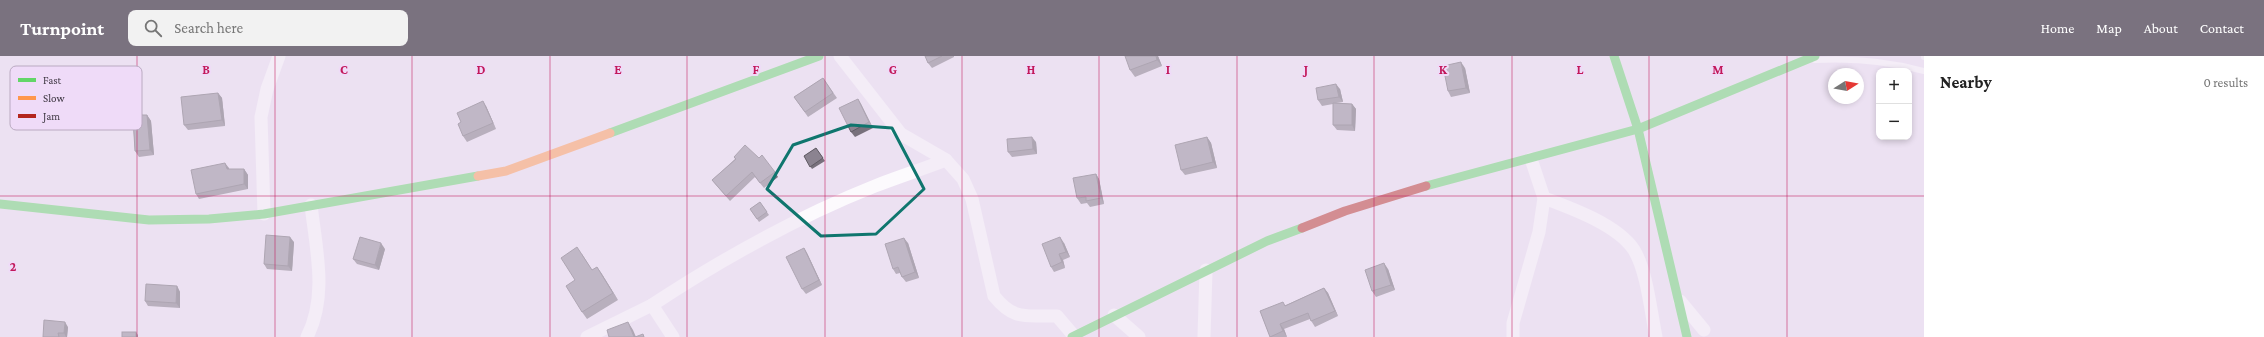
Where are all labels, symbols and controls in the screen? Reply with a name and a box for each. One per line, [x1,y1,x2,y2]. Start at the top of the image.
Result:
search box [128,10,408,46]
icon: search [142,17,164,39]
text: Turnpoint [20,18,104,39]
text: Search here [174,20,243,36]
text: Home [2041,20,2074,36]
text: Map [2096,20,2122,36]
text: About [2144,20,2178,36]
text: Contact [2200,20,2244,36]
text: B [202,62,210,77]
text: C [340,62,348,77]
text: D [477,62,486,77]
text: E [614,62,622,77]
text: F [753,62,760,77]
text: G [889,62,897,77]
text: H [1027,62,1036,77]
text: I [1166,62,1170,77]
text: J [1302,62,1308,77]
text: K [1439,62,1448,77]
text: L [1577,62,1584,77]
text: M [1712,62,1724,77]
legend [10,66,142,130]
north arrow [1828,68,1864,104]
map controls [1876,68,1912,140]
button: + [1876,68,1912,104]
text: Nearby [1940,73,1992,92]
text: Fast [43,74,62,86]
text: 0 results [2203,75,2248,90]
text: Slow [43,92,65,104]
button: − [1876,104,1912,140]
text: Jam [42,110,60,123]
text: 2 [10,259,17,274]

